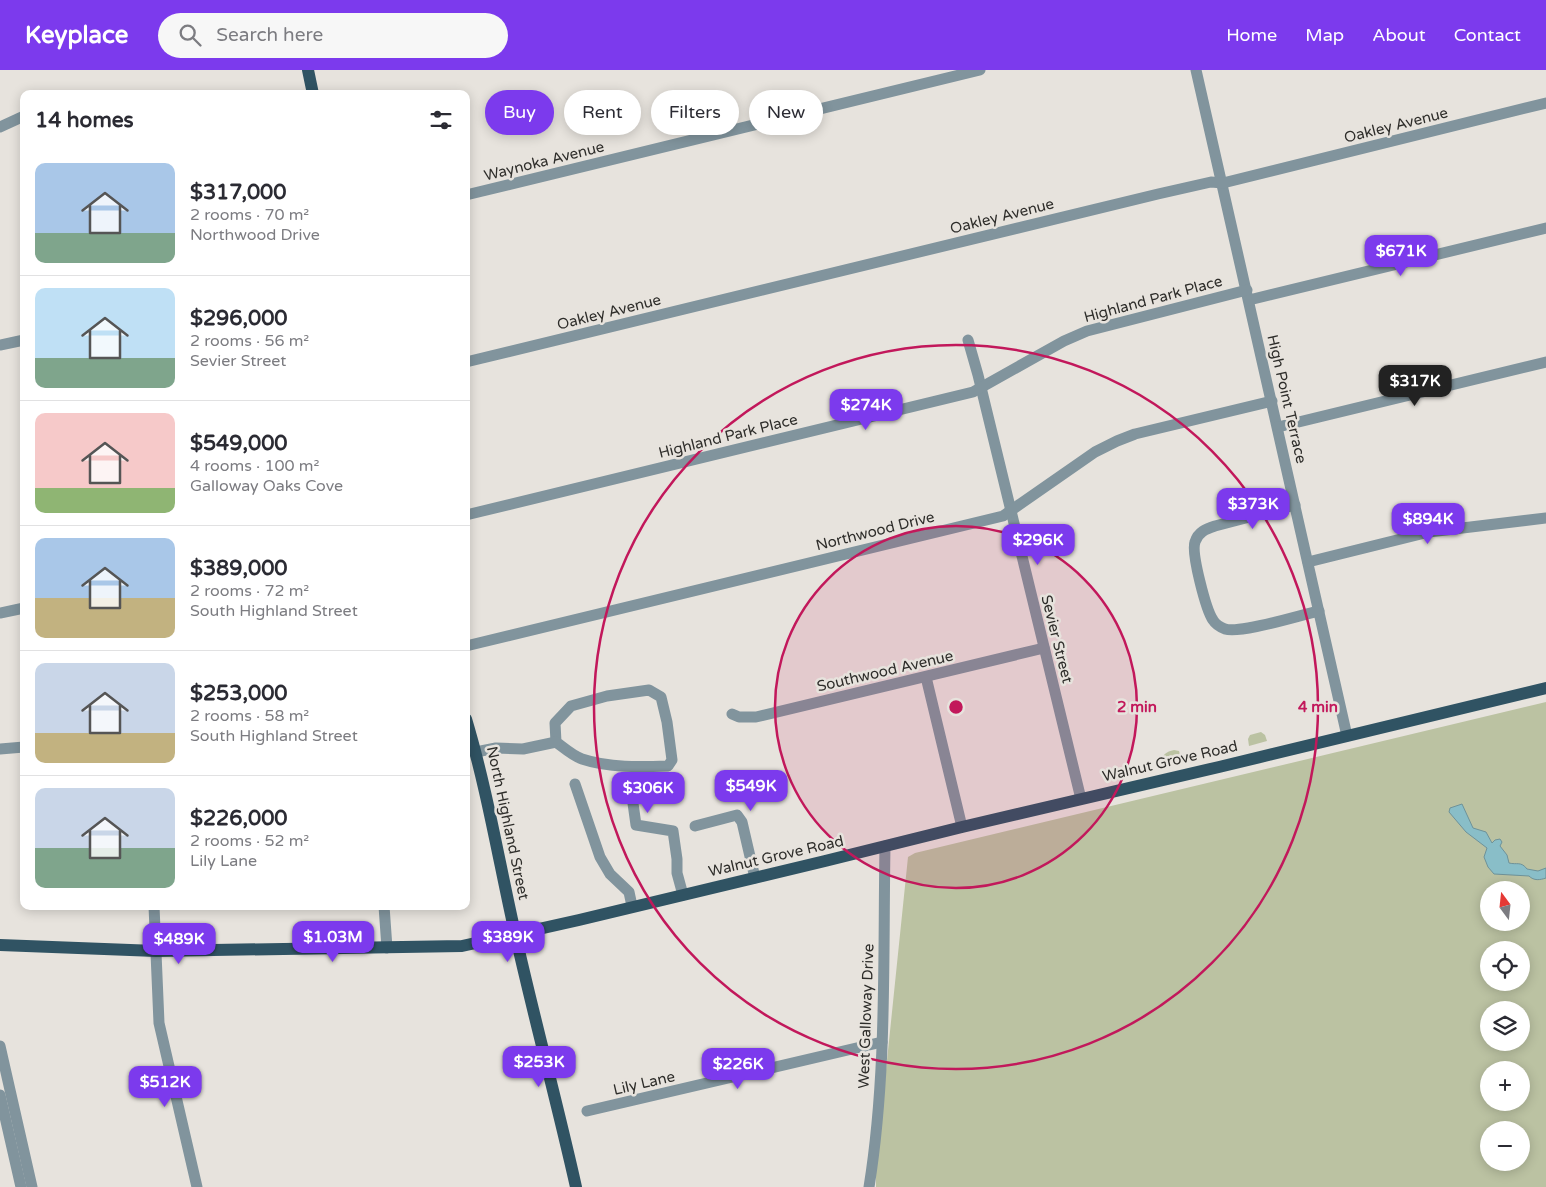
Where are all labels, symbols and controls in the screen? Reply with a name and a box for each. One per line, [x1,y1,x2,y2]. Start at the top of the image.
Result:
search box [158,13,508,58]
text: Keyplace [25,21,128,50]
icon: search [176,21,204,49]
text: Search here [216,24,323,46]
text: Home [1226,24,1277,46]
text: Map [1305,24,1344,46]
text: About [1372,24,1426,46]
text: Contact [1454,24,1521,46]
chip: Buy [485,90,554,135]
chip: Rent [564,90,641,135]
chip: Filters [651,90,739,135]
chip: New [749,90,823,135]
street label: Oakley Avenue [1342,103,1450,147]
icon: filters [427,106,455,134]
text: 14 homes [35,108,134,133]
street label: Waynoka Avenue [482,137,606,185]
text: $317,000 [190,180,286,205]
icon: home [75,183,135,243]
street label: Oakley Avenue [948,194,1056,238]
text: 2 rooms · 70 m² [190,205,309,225]
text: Northwood Drive [190,225,320,245]
pin: $671K [1366,234,1436,277]
text: $671K [1376,241,1426,261]
street label: Highland Park Place [1082,272,1224,326]
street label: Oakley Avenue [555,290,663,334]
text: $296,000 [190,306,288,331]
icon: home [75,308,135,368]
text: 2 rooms · 56 m² [190,331,309,351]
street label: High Point Terrace [1263,333,1311,465]
text: Sevier Street [190,351,286,371]
pin: $317K [1380,364,1450,407]
text: $317K [1390,371,1440,391]
pin: $274K [831,388,901,431]
text: $274K [841,395,891,415]
street label: Highland Park Place [657,410,799,462]
text: $549,000 [190,431,288,456]
icon: home [75,433,135,493]
text: 4 rooms · 100 m² [190,456,319,476]
text: Galloway Oaks Cove [190,476,343,496]
pin: $373K [1218,488,1288,530]
text: $373K [1228,494,1278,514]
pin: $894K [1393,502,1463,545]
street label: Northwood Drive [814,508,936,554]
text: $894K [1403,509,1453,529]
pin: $296K [1003,524,1073,566]
text: $296K [1013,530,1063,550]
text: $389,000 [190,556,288,581]
icon: home [75,558,135,618]
text: 2 rooms · 72 m² [190,581,309,601]
street label: Sevier Street [1037,593,1077,685]
text: South Highland Street [190,601,358,621]
street label: Southwood Avenue [815,647,955,695]
text: $253,000 [190,681,288,706]
icon: home [75,683,135,743]
centre of rings [947,698,965,716]
text: 2 min [1117,698,1157,716]
text: 4 min [1298,698,1338,716]
text: 2 rooms · 58 m² [190,706,309,726]
text: South Highland Street [190,726,358,746]
street label: Walnut Grove Road [1101,737,1239,785]
street label: North Highland Street [483,745,533,902]
pin: $549K [716,770,786,812]
pin: $306K [613,772,683,814]
text: $549K [726,776,776,796]
text: $306K [623,778,673,798]
text: $226,000 [190,806,288,831]
icon: home [75,808,135,868]
text: 2 rooms · 52 m² [190,831,309,851]
street label: Walnut Grove Road [707,832,845,880]
text: Lily Lane [190,851,257,871]
north arrow [1480,881,1530,931]
map controls [1480,881,1530,1171]
pin: $1.03M [292,920,374,963]
pin: $389K [473,920,543,963]
pin: $489K [144,922,214,965]
text: $1.03M [303,927,363,947]
text: $389K [483,927,533,947]
text: $489K [154,929,204,949]
button: locate [1480,941,1530,991]
street label: West Galloway Drive [854,943,878,1089]
button: layers [1480,1001,1530,1051]
pin: $253K [504,1046,574,1088]
pin: $226K [703,1048,773,1090]
text: $253K [514,1052,564,1072]
text: $226K [713,1054,763,1074]
button: + [1480,1061,1530,1111]
pin: $512K [130,1066,200,1108]
street label: Lily Lane [611,1067,677,1099]
text: $512K [140,1072,190,1092]
button: − [1480,1121,1530,1171]

